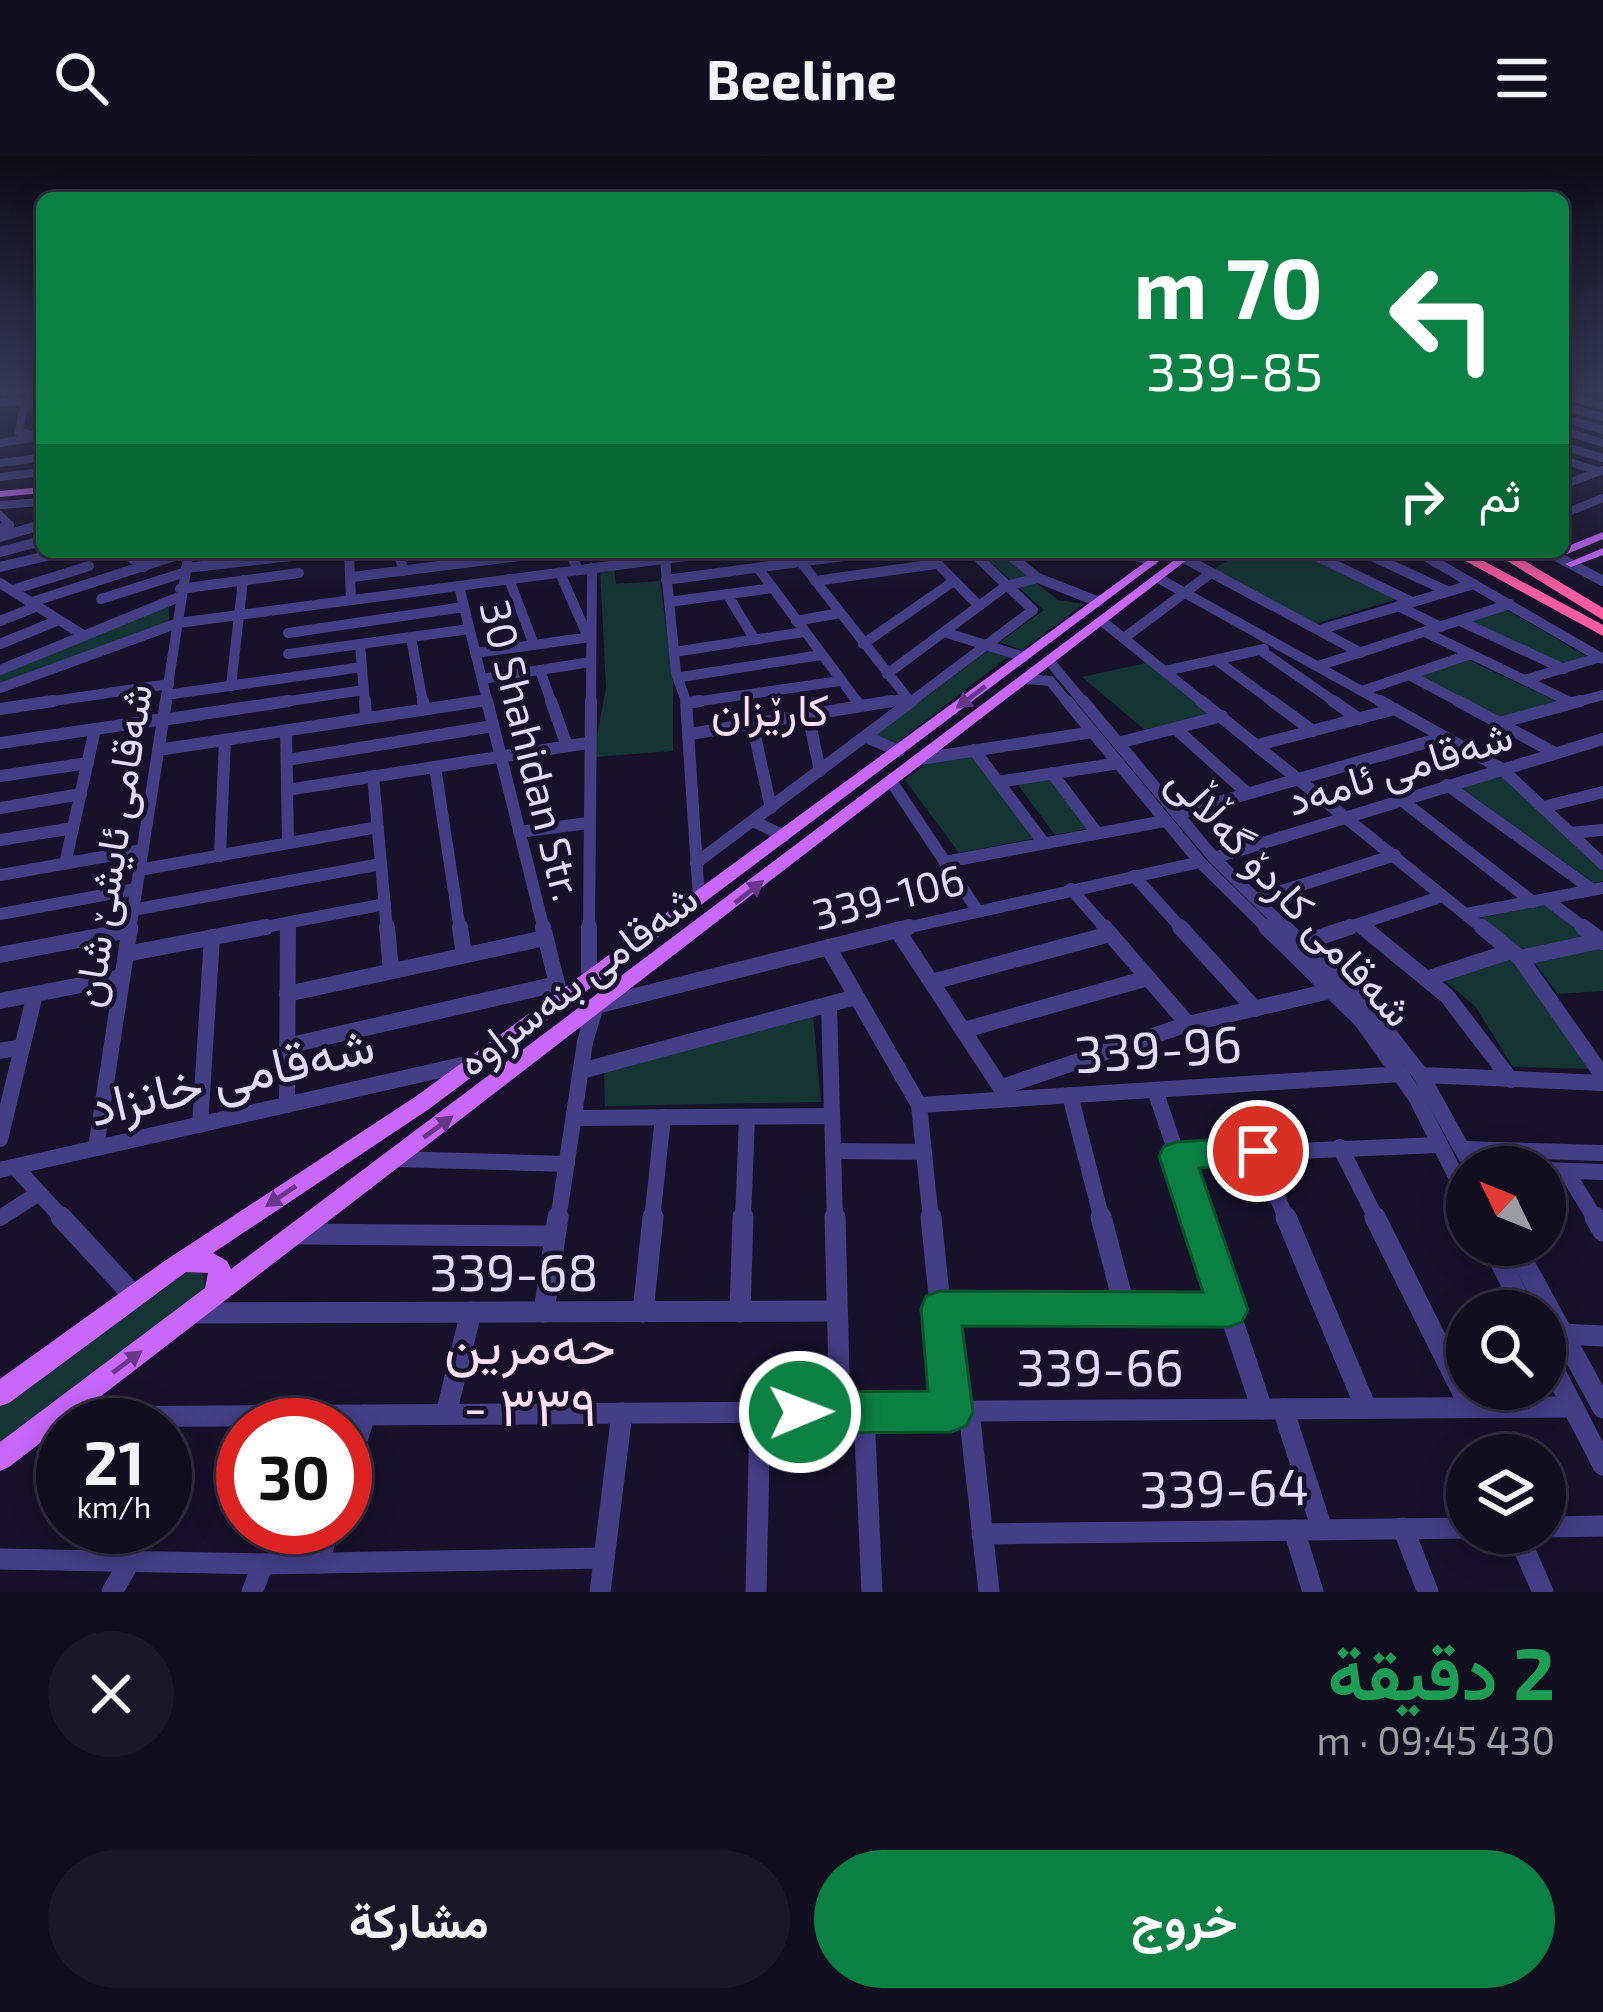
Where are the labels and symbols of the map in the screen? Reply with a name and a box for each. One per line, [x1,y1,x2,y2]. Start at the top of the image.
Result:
street label: 30 Shahidan Str. [471,594,595,906]
street label: شەقامی ئایشێ شان [60,680,163,1011]
district label: کارێزان [711,681,829,738]
one-way arrow [956,684,987,708]
street label: شەقامی ئامەد [1280,708,1519,827]
street label: شەقامی کاردۆ گەڵاڵی [1156,755,1425,1038]
street label: 339-106 [807,852,969,938]
street label: شەقامی بنەسراوە [446,871,708,1088]
one-way arrow [733,880,764,905]
street label: 339-96 [1073,1011,1243,1083]
street label: شەقامی خانزاد [83,1012,380,1140]
pin [1207,1100,1309,1202]
one-way arrow [422,1116,454,1140]
north arrow [1446,1146,1566,1266]
one-way arrow [265,1184,298,1206]
street label: 339-68 [430,1240,598,1301]
district label: حەمرین - ٣٣٩ [444,1310,616,1437]
street label: 339-66 [1016,1335,1184,1396]
position arrow [737,1349,863,1475]
one-way arrow [111,1351,142,1375]
speed limit sign: 30 [216,1398,372,1554]
street label: 339-64 [1139,1454,1309,1518]

